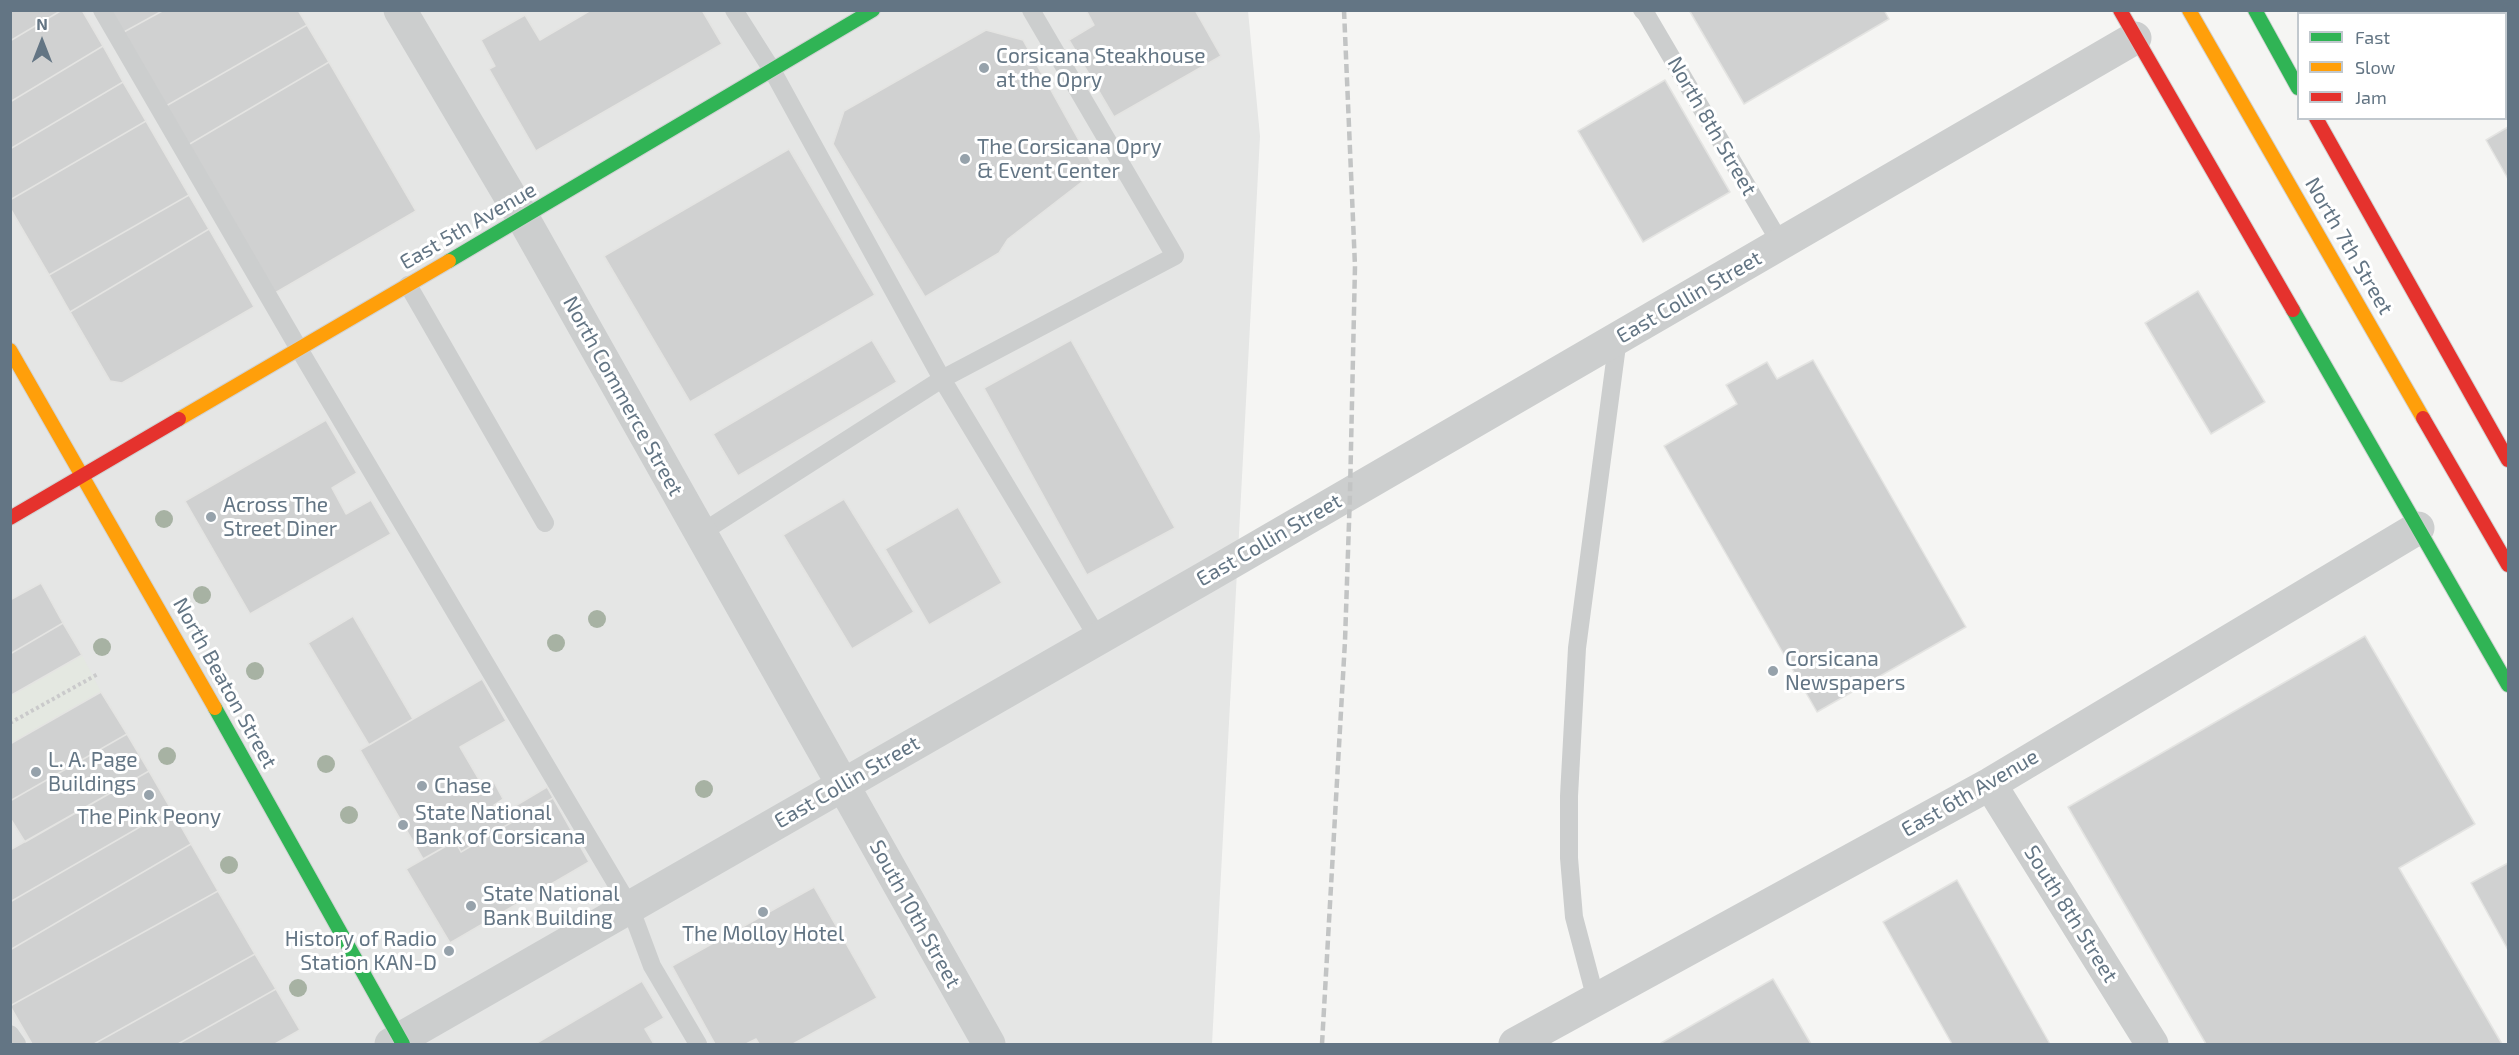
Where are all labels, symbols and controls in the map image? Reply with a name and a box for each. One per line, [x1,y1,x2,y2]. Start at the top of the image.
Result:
north arrow [12,12,72,72]
legend [2297,12,2507,120]
text: N [36,14,48,33]
text: Fast [2355,26,2390,48]
place label: Corsicana Steakhouse at the Opry [996,43,1206,93]
street label: North 8th Street [1662,52,1762,200]
text: Slow [2355,56,2395,78]
marker: Corsicana Steakhouse at the Opry [977,61,991,75]
text: Jam [2355,86,2387,108]
place label: The Corsicana Opry & Event Center [977,134,1162,184]
marker: The Corsicana Opry & Event Center [958,152,972,166]
street label: North 7th Street [2300,173,2398,319]
street label: East 5th Avenue [395,177,541,275]
street label: East Collin Street [1612,245,1766,349]
street label: North Commerce Street [558,292,688,500]
street label: East Collin Street [1192,488,1346,592]
place label: Across The Street Diner [223,492,337,542]
marker: Across The Street Diner [204,510,218,524]
street label: North Beaton Street [168,593,282,773]
place label: Corsicana Newspapers [1785,646,1905,696]
marker: Corsicana Newspapers [1766,664,1780,678]
street label: East Collin Street [770,730,924,834]
street label: East 6th Avenue [1897,744,2043,842]
place label: L. A. Page Buildings [48,747,138,797]
marker: L. A. Page Buildings [29,765,43,779]
place label: Chase [434,773,492,799]
marker: Chase [415,779,429,793]
marker: The Pink Peony [142,788,156,802]
place label: State National Bank of Corsicana [415,800,585,850]
place label: The Pink Peony [77,804,221,830]
marker: State National Bank of Corsicana [396,818,410,832]
street label: South 10th Street [864,836,966,992]
street label: South 8th Street [2019,841,2123,987]
place label: State National Bank Building [483,881,620,931]
marker: State National Bank Building [464,899,478,913]
marker: The Molloy Hotel [756,905,770,919]
place label: The Molloy Hotel [682,921,844,947]
place label: History of Radio Station KAN-D [285,926,437,976]
marker: History of Radio Station KAN-D [442,944,456,958]

